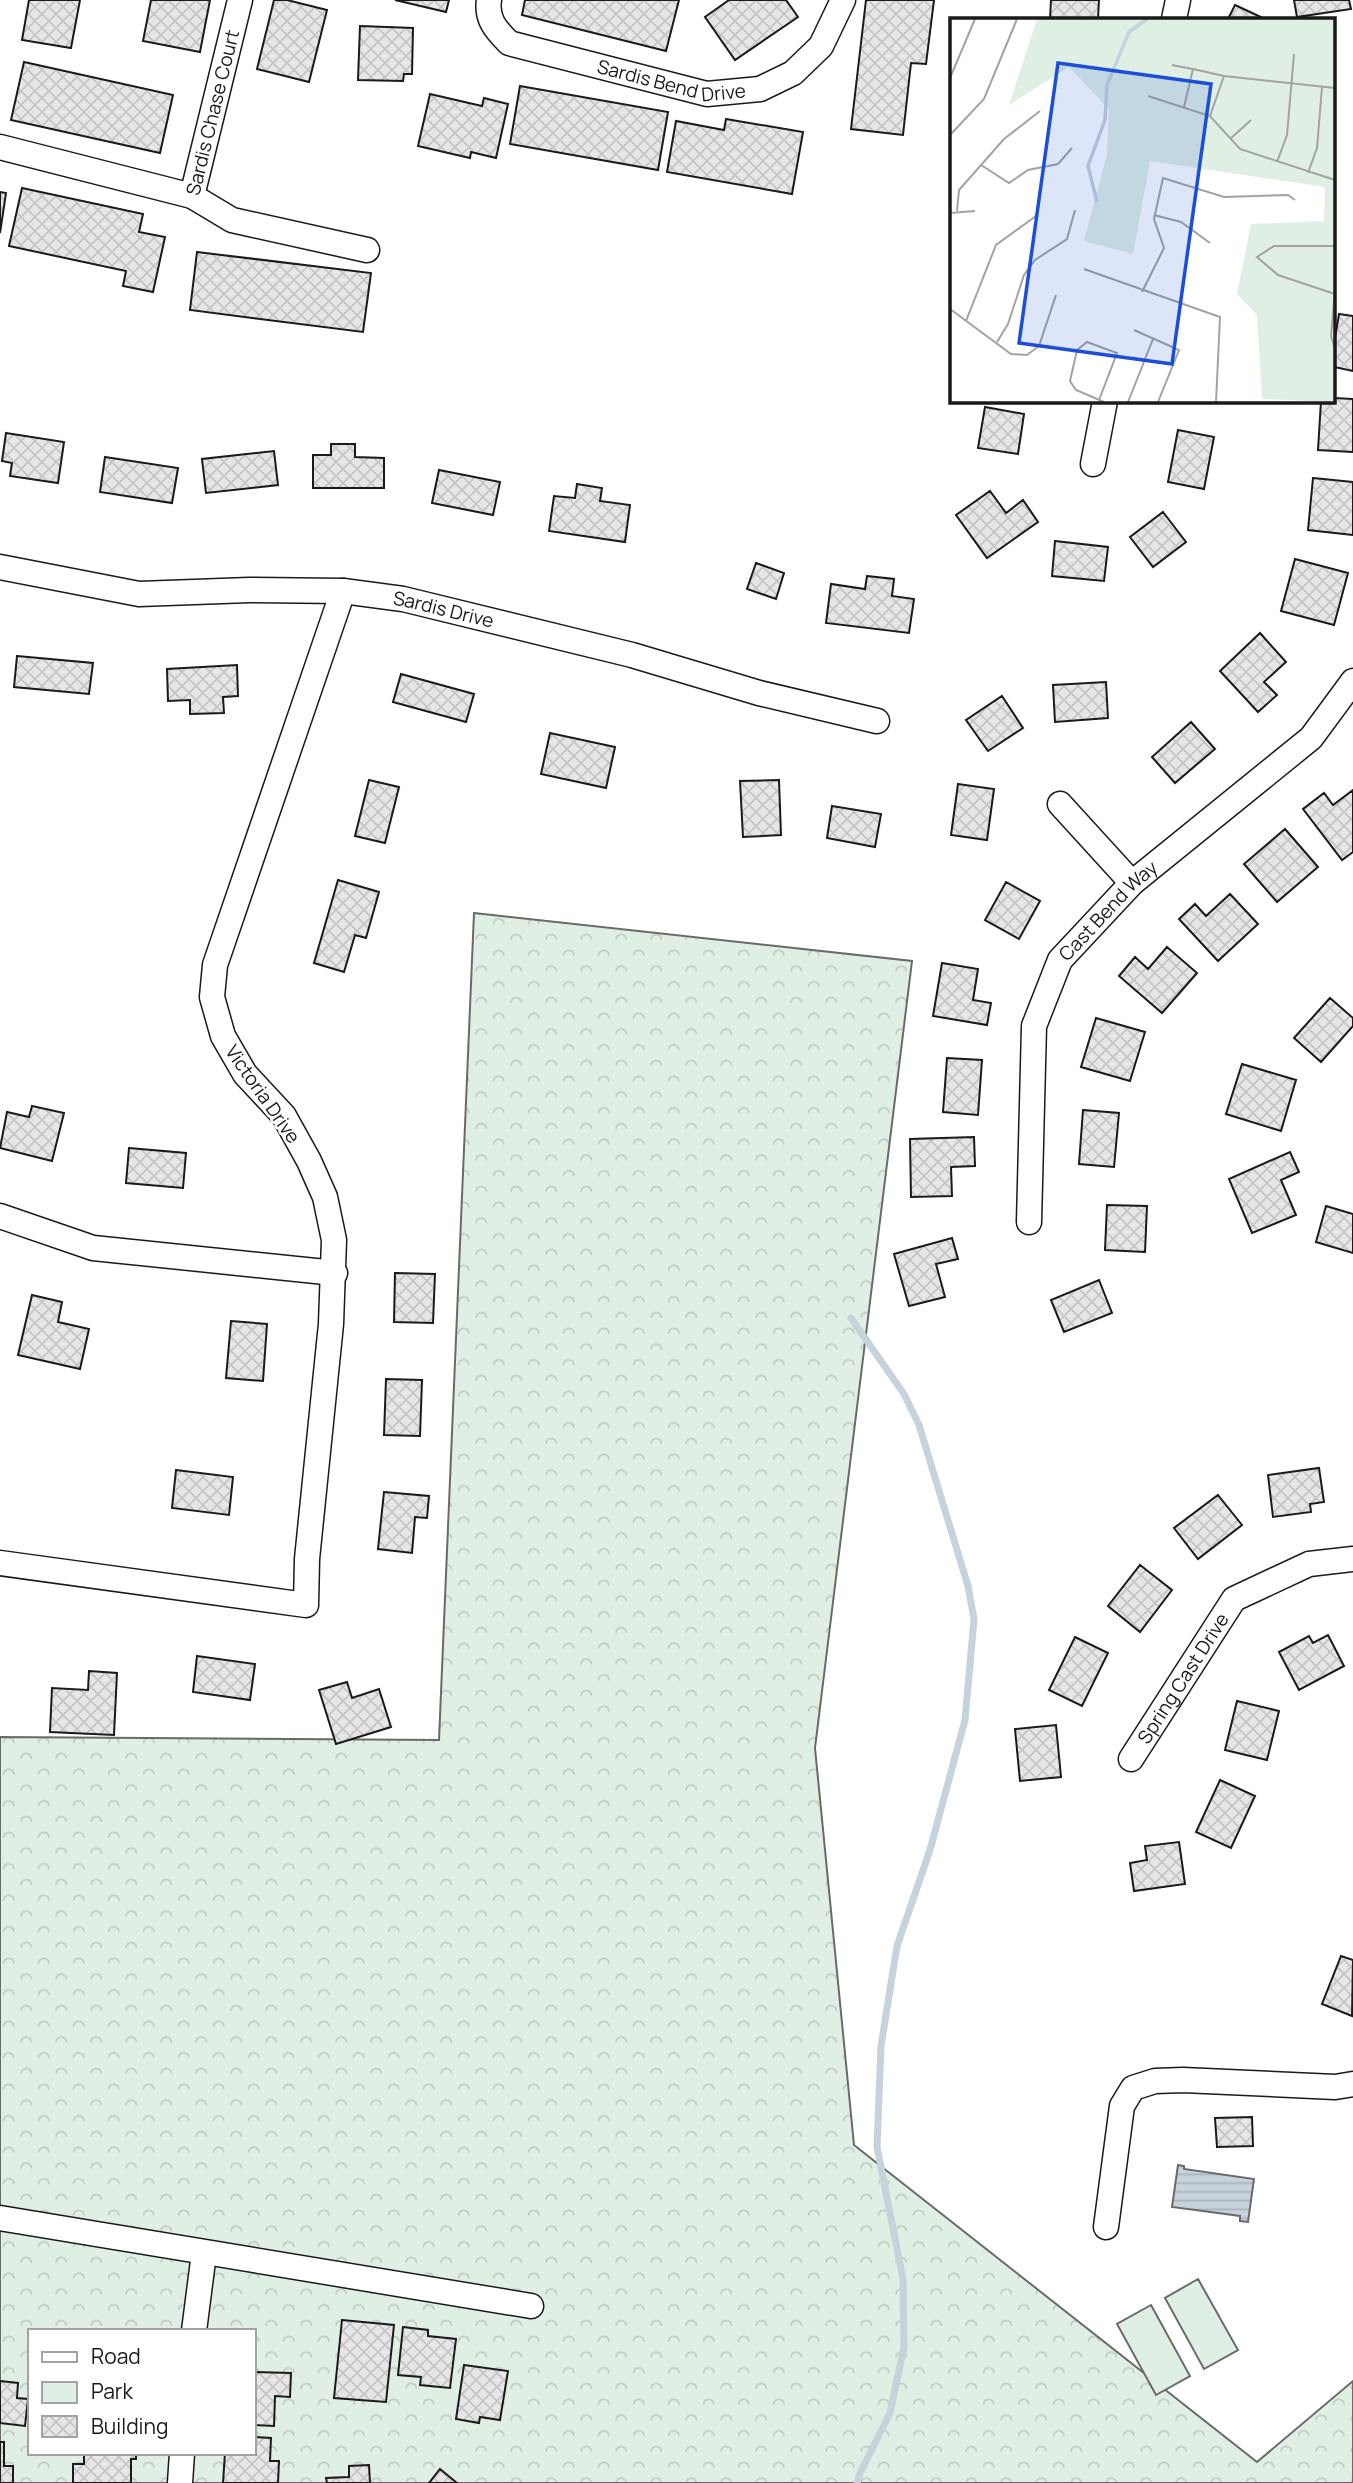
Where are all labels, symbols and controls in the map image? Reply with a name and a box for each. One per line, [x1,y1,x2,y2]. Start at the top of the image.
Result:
inset map [950,18,1336,402]
street label: Sardis Chase Court [180,27,245,198]
street label: Sardis Bend Drive [594,53,747,107]
street label: Sardis Drive [392,585,497,634]
street label: Cast Bend Way [1053,854,1163,966]
street label: Victoria Drive [219,1040,307,1148]
street label: Spring Cast Drive [1131,1608,1235,1749]
legend [28,2329,256,2455]
text: Road [91,2342,141,2370]
text: Park [91,2377,133,2405]
text: Building [91,2412,168,2440]

